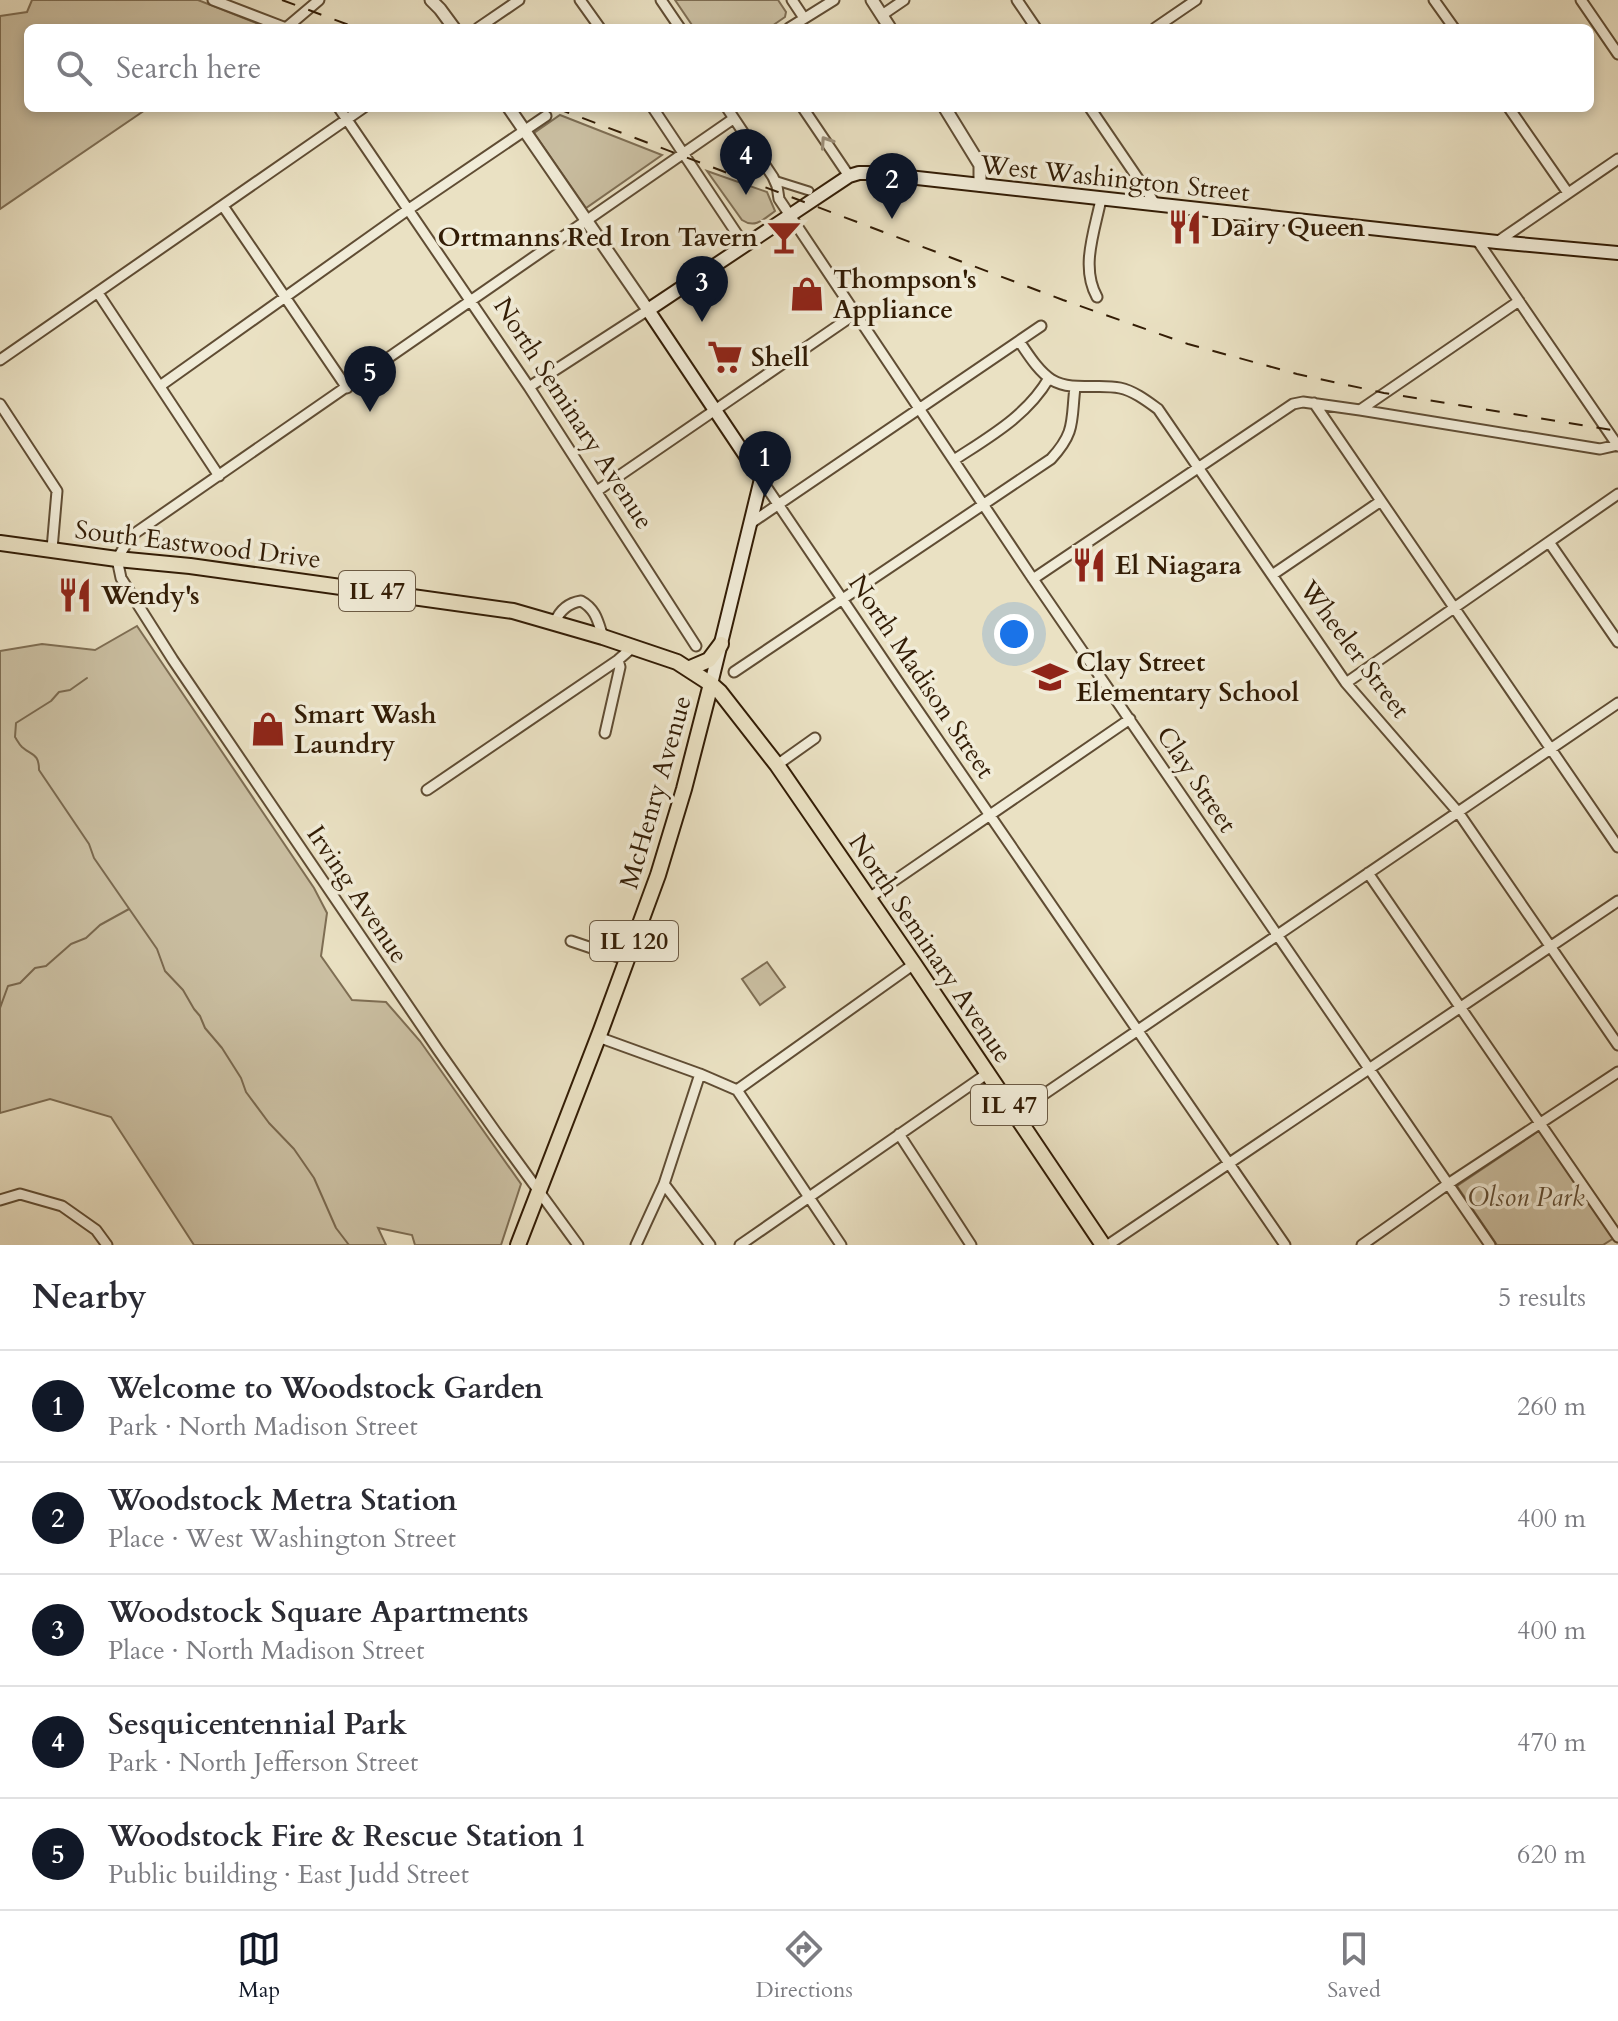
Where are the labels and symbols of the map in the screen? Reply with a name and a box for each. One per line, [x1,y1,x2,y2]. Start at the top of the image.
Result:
pin: 4 [720,129,772,195]
one-way arrow [821,137,836,151]
street label: West Washington Street [978,147,1251,210]
pin: 2 [866,153,918,219]
restaurant icon: Dairy Queen [1166,208,1204,246]
place label: Dairy Queen [1211,210,1366,245]
bar icon: Ortmanns Red Iron Tavern [765,218,803,256]
place label: Ortmanns Red Iron Tavern [437,220,758,255]
pin: 3 [676,256,728,322]
place label: Thompson's Appliance [833,262,977,327]
shop icon: Thompson's Appliance [788,275,826,313]
street label: North Seminary Avenue [485,291,662,536]
supermarket icon: Shell [706,338,744,376]
place label: Shell [751,340,809,375]
pin: 5 [344,346,396,412]
pin: 1 [739,431,791,497]
street label: South Eastwood Drive [73,512,323,577]
restaurant icon: El Niagara [1070,546,1108,584]
place label: El Niagara [1115,548,1242,583]
street label: North Madison Street [840,567,1003,785]
road number: IL 47 [339,571,415,611]
street label: Wheeler Street [1291,572,1418,725]
restaurant icon: Wendy's [56,576,94,614]
place label: Wendy's [100,578,200,613]
your location [994,614,1034,654]
place label: Clay Street Elementary School [1076,645,1300,710]
school or university icon: Clay Street Elementary School [1031,658,1069,696]
street label: McHenry Avenue [611,692,700,893]
place label: Smart Wash Laundry [294,697,437,762]
shop icon: Smart Wash Laundry [249,710,287,748]
street label: Clay Street [1148,719,1245,839]
street label: Irving Avenue [298,818,417,970]
street label: North Seminary Avenue [841,827,1021,1070]
road number: IL 120 [590,921,678,961]
road number: IL 47 [971,1085,1047,1125]
park label: Olson Park [1467,1180,1585,1215]

